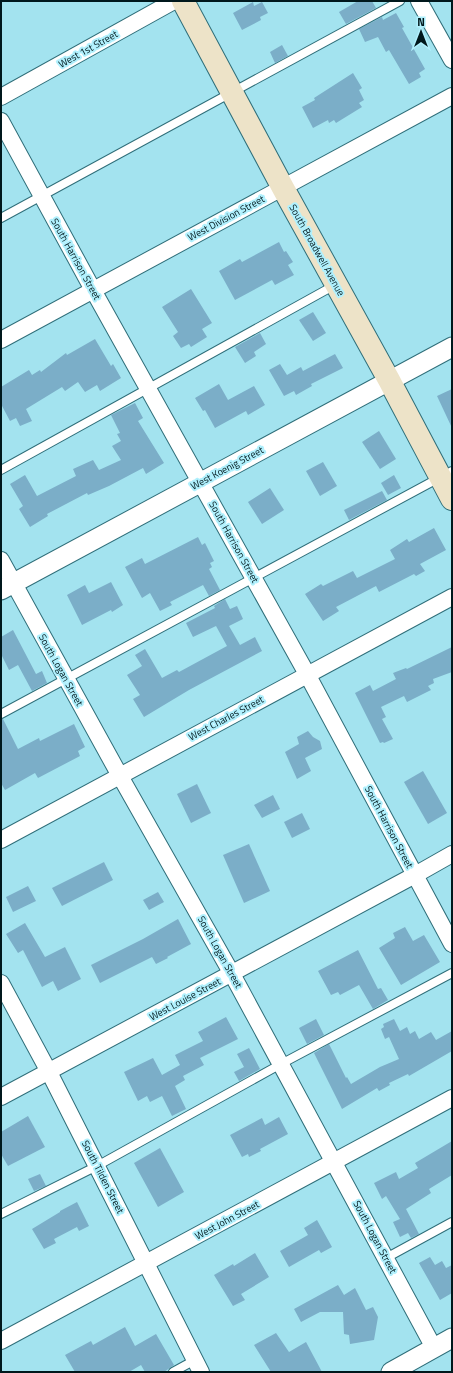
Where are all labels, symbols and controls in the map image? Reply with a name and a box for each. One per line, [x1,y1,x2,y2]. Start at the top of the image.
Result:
north arrow [401,12,441,52]
text: N [417,14,425,30]
street label: West 1st Street [56,26,121,72]
street label: West Division Street [185,191,268,245]
street label: South Broadwell Avenue [285,201,349,299]
street label: South Harrison Street [47,215,105,303]
street label: West Koenig Street [188,442,267,494]
street label: South Harrison Street [205,498,263,586]
street label: South Logan Street [35,631,87,709]
street label: West Charles Street [186,692,267,744]
street label: South Harrison Street [361,783,417,871]
street label: South Logan Street [194,913,246,991]
street label: West Louise Street [146,974,224,1024]
street label: South Tilden Street [78,1138,128,1217]
street label: West John Street [192,1197,262,1243]
street label: South Logan Street [349,1198,401,1277]

